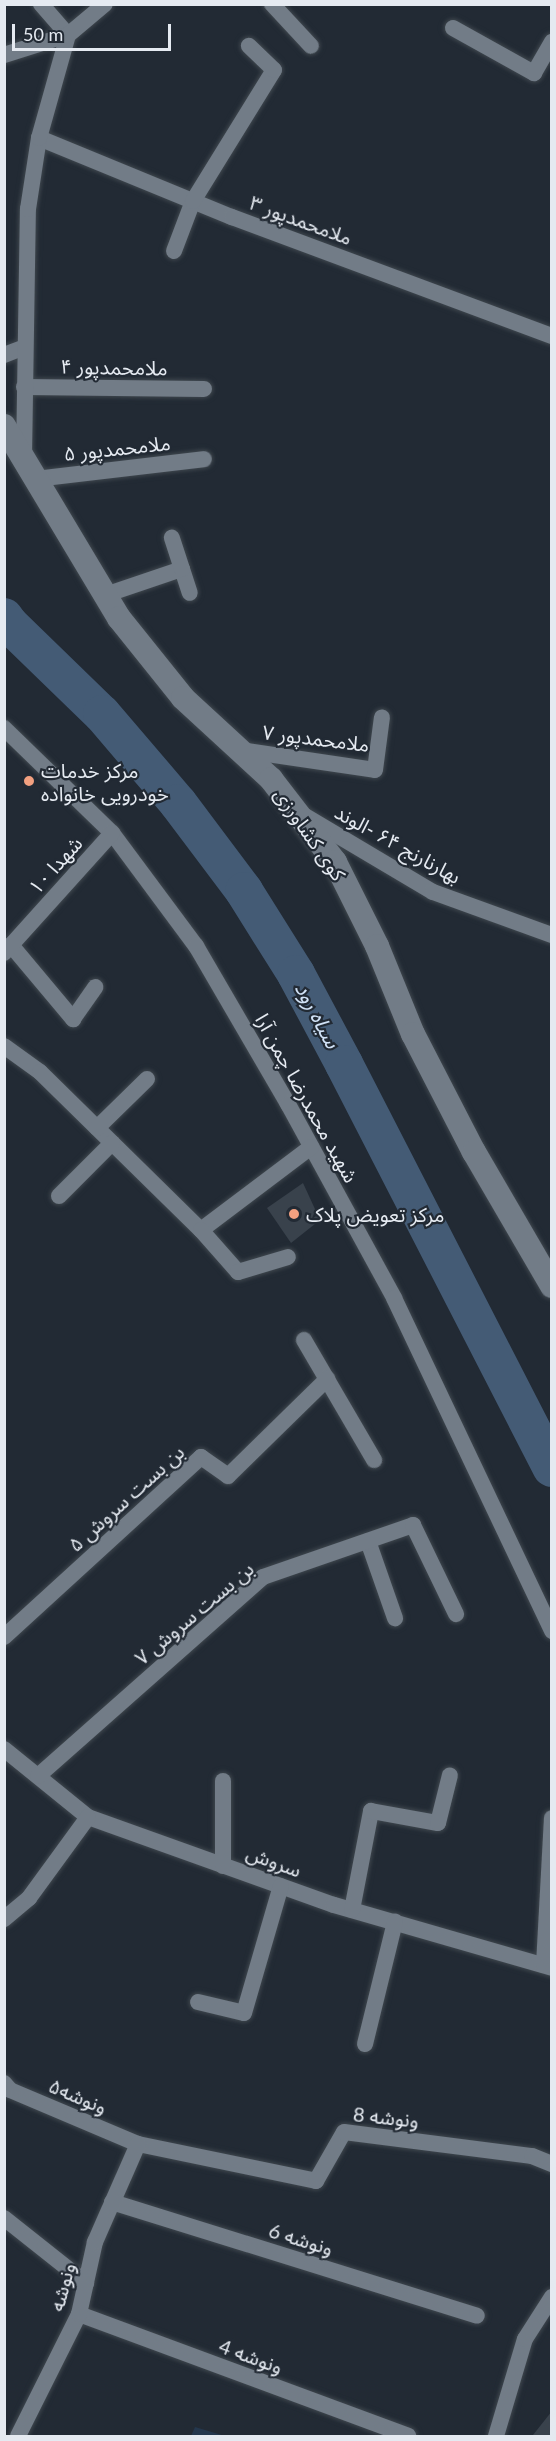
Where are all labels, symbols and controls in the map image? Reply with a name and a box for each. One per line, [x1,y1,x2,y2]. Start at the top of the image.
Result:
scale bar [15,12,174,50]
text: 50 m [23,23,63,45]
street label: ملامحمدپور ۳ [247,190,355,250]
street label: ملامحمدپور ۴ [60,354,168,380]
street label: ملامحمدپور ۵ [62,430,172,466]
street label: ملامحمدپور ۷ [261,720,371,756]
place label: مرکز خدمات خودرویی خانواده [41,758,169,805]
marker: مرکز خدمات خودرویی خانواده [22,774,36,788]
street label: کوی کشاورزی [269,783,351,885]
street label: بهارنارنج ۶۴ -الوند [331,799,465,889]
street label: شهدا ۱۰ [23,831,87,899]
water label: سیاه رود [290,978,346,1052]
street label: شهید محمدرضا چمن آرا [251,1009,363,1187]
place label: مرکز تعویض پلاک [306,1202,444,1226]
marker: مرکز تعویض پلاک [287,1207,301,1221]
street label: بن بست سروش ۵ [63,1440,189,1556]
street label: بن بست سروش ۷ [130,1556,258,1670]
street label: سروش [243,1840,305,1882]
street label: ونوشه۵ [45,2073,111,2119]
street label: ونوشه 8 [352,2102,420,2132]
street label: ونوشه 6 [266,2218,336,2260]
street label: ونوشه [44,2260,80,2314]
street label: ونوشه 4 [216,2333,286,2379]

